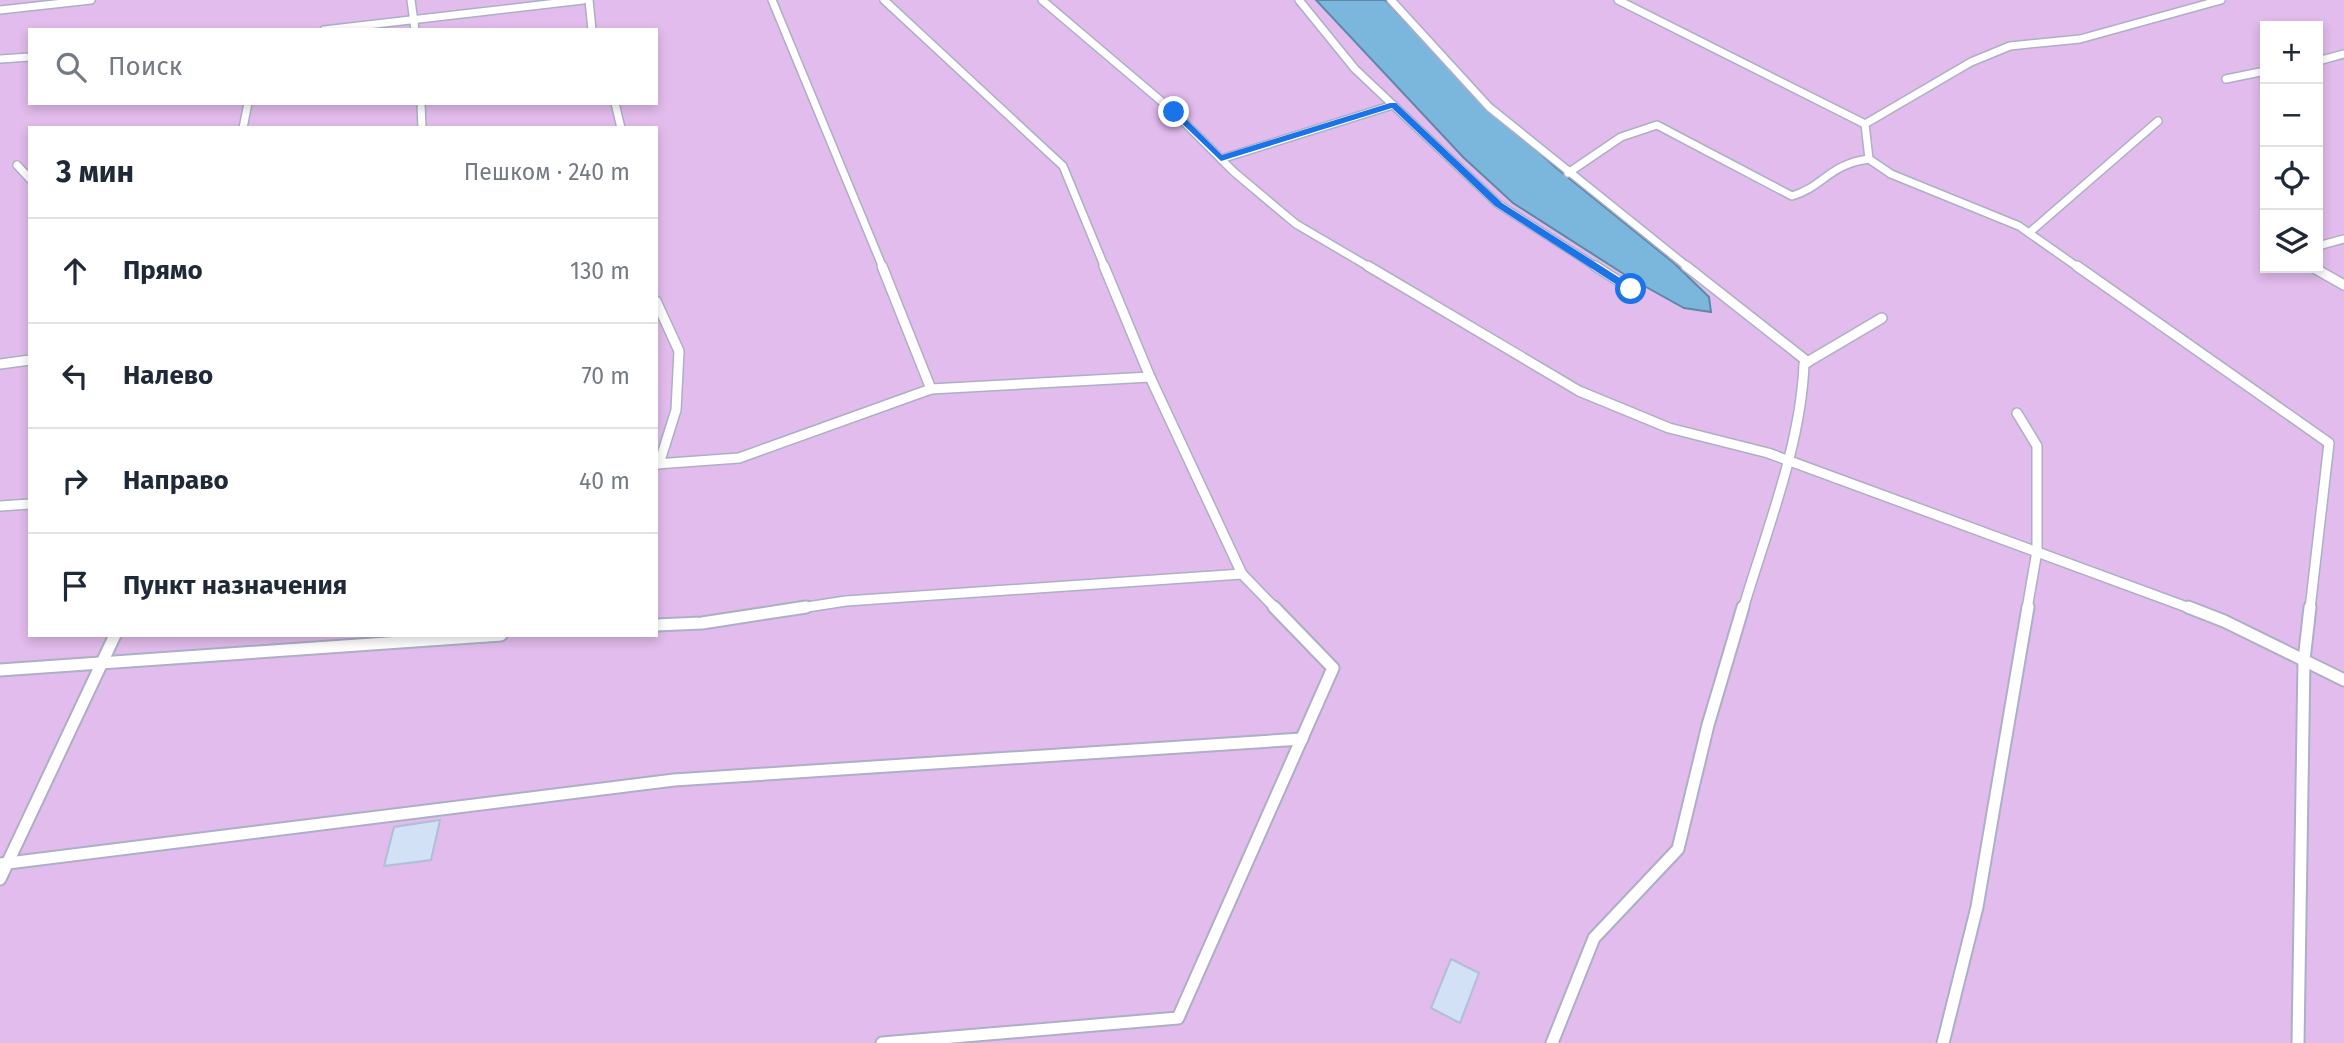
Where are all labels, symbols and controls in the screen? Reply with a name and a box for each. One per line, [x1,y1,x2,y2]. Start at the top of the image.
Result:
map controls [2260,21,2323,273]
button: + [2260,21,2323,84]
search box [28,28,658,105]
icon: search [52,48,90,86]
text: Поиск [108,51,182,82]
button: − [2260,84,2323,147]
route end [1158,96,1189,127]
button: locate [2260,147,2323,210]
text: 3 мин [56,154,134,190]
text: Пешком · 240 m [464,158,630,186]
button: layers [2260,210,2323,273]
icon: ahead [56,252,94,290]
text: Прямо [123,255,203,286]
text: 130 m [570,257,630,285]
route start [1615,273,1646,304]
icon: left [56,357,94,395]
text: Налево [123,360,213,391]
text: 70 m [581,362,630,390]
icon: right [56,462,94,500]
text: Направо [123,465,229,496]
text: 40 m [579,467,630,495]
icon: arrive [56,567,94,605]
text: Пункт назначения [123,570,347,601]

